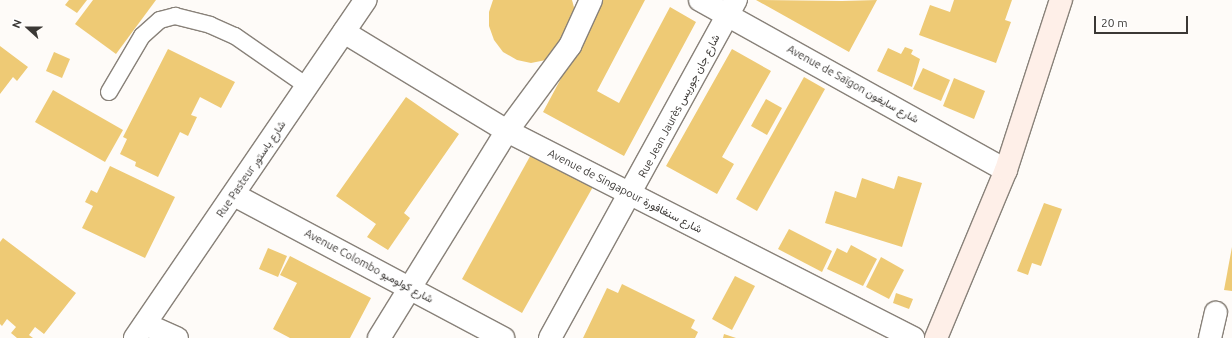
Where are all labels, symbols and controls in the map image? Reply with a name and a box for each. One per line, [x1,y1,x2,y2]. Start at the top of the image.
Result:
north arrow [8,8,48,48]
scale bar [1096,8,1190,34]
text: 20 m [1101,16,1128,29]
text: N [10,18,24,30]
street label: Rue Jean Jaurès شارع جان جوريس [636,32,722,180]
street label: Avenue de Saïgon شارع سايغون [785,42,921,126]
street label: Rue Pasteur شارع باستور [214,118,288,220]
street label: Avenue de Singapour شارع سنغافورة [546,146,704,236]
street label: Avenue Colombo شارع كولومبو [302,226,436,306]

